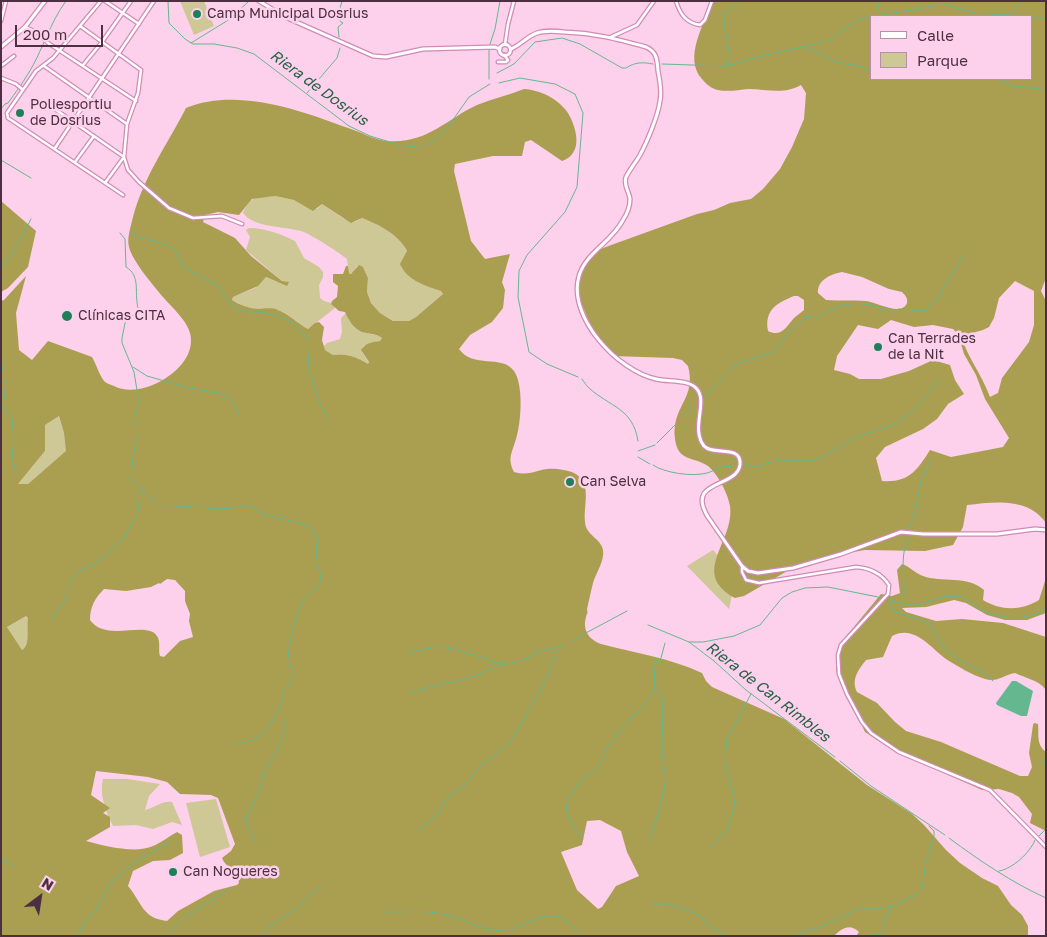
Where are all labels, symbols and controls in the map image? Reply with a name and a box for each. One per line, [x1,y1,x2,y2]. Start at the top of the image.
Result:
place label: Camp Municipal Dosrius [207,6,368,22]
marker: Camp Municipal Dosrius [191,8,203,20]
scale bar [18,15,105,47]
legend [870,15,1032,80]
text: 200 m [23,25,67,43]
text: Calle [917,26,954,44]
water label: Riera de Dosrius [266,46,372,130]
text: Parque [917,51,968,69]
place label: Poliesportiu de Dosrius [30,97,112,130]
marker: Poliesportiu de Dosrius [14,107,26,119]
place label: Clínicas CITA [78,308,165,324]
marker: Clínicas CITA [60,309,74,323]
place label: Can Terrades de la Nit [888,331,976,364]
marker: Can Terrades de la Nit [872,341,884,353]
place label: Can Selva [580,474,646,490]
marker: Can Selva [564,476,576,488]
water label: Riera de Can Rimbles [702,638,834,746]
place label: Can Nogueres [183,864,278,880]
marker: Can Nogueres [167,866,179,878]
north arrow [15,872,65,922]
text: N [39,874,57,894]

